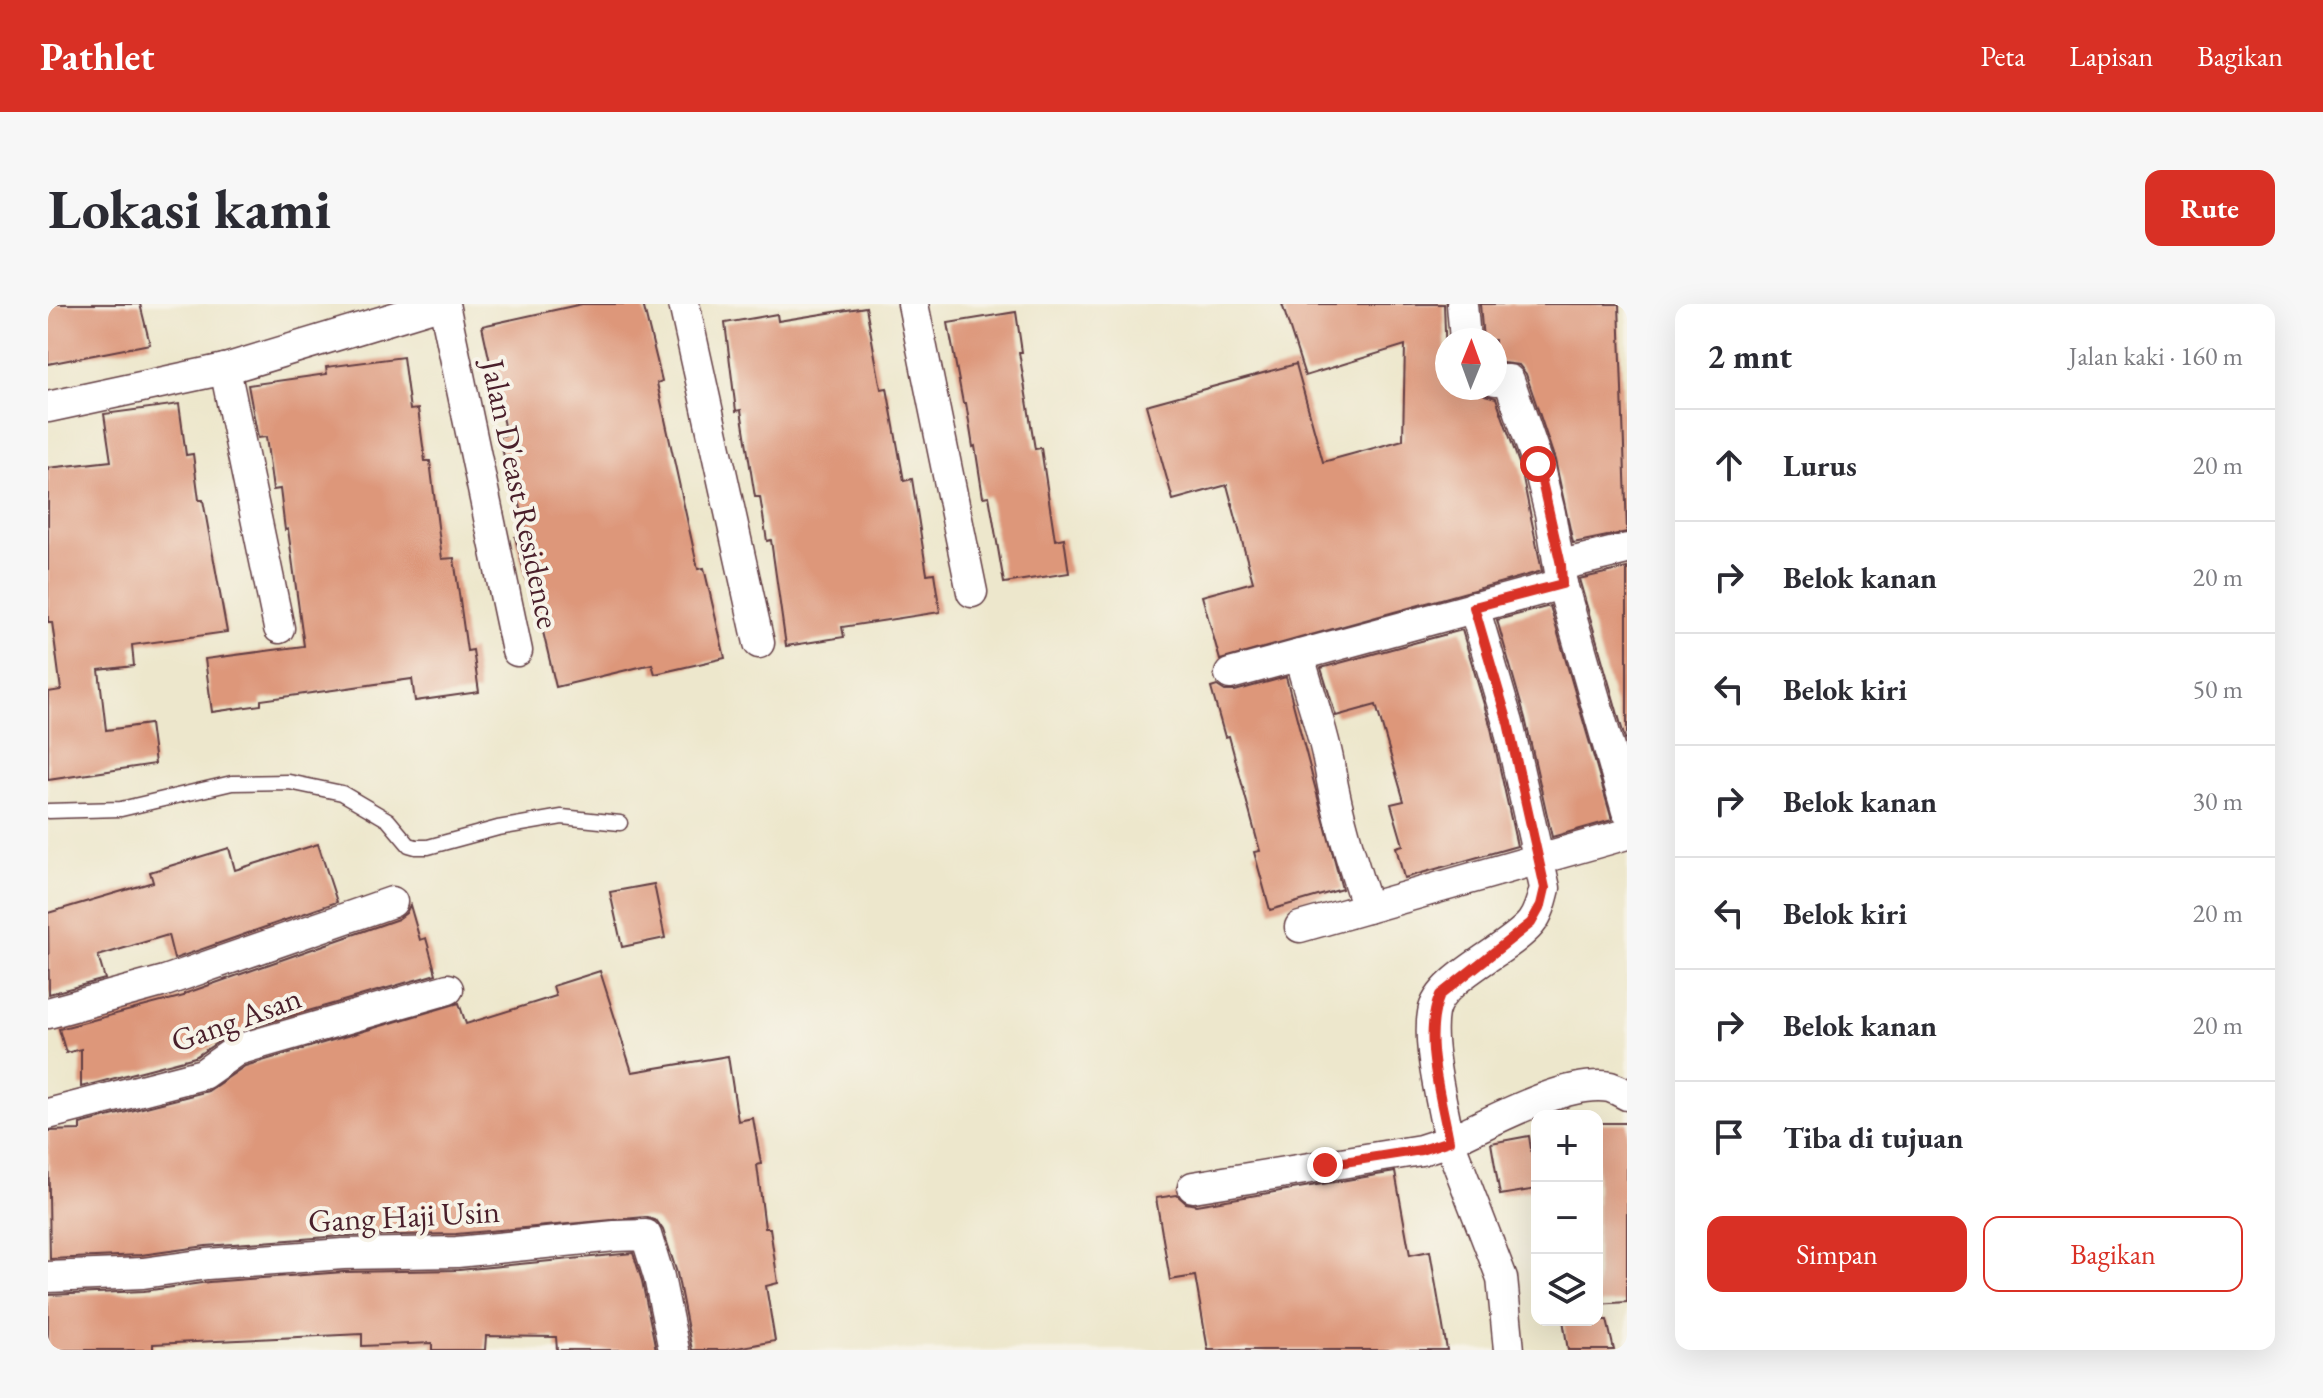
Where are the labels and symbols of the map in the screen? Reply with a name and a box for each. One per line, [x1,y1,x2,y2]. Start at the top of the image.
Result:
north arrow [1435,328,1507,400]
street label: Jalan D'east Residence [471,353,570,632]
route start [1520,446,1556,482]
street label: Gang Asan [165,976,307,1062]
route end [1307,1147,1343,1183]
street label: Gang Haji Usin [307,1190,501,1242]

